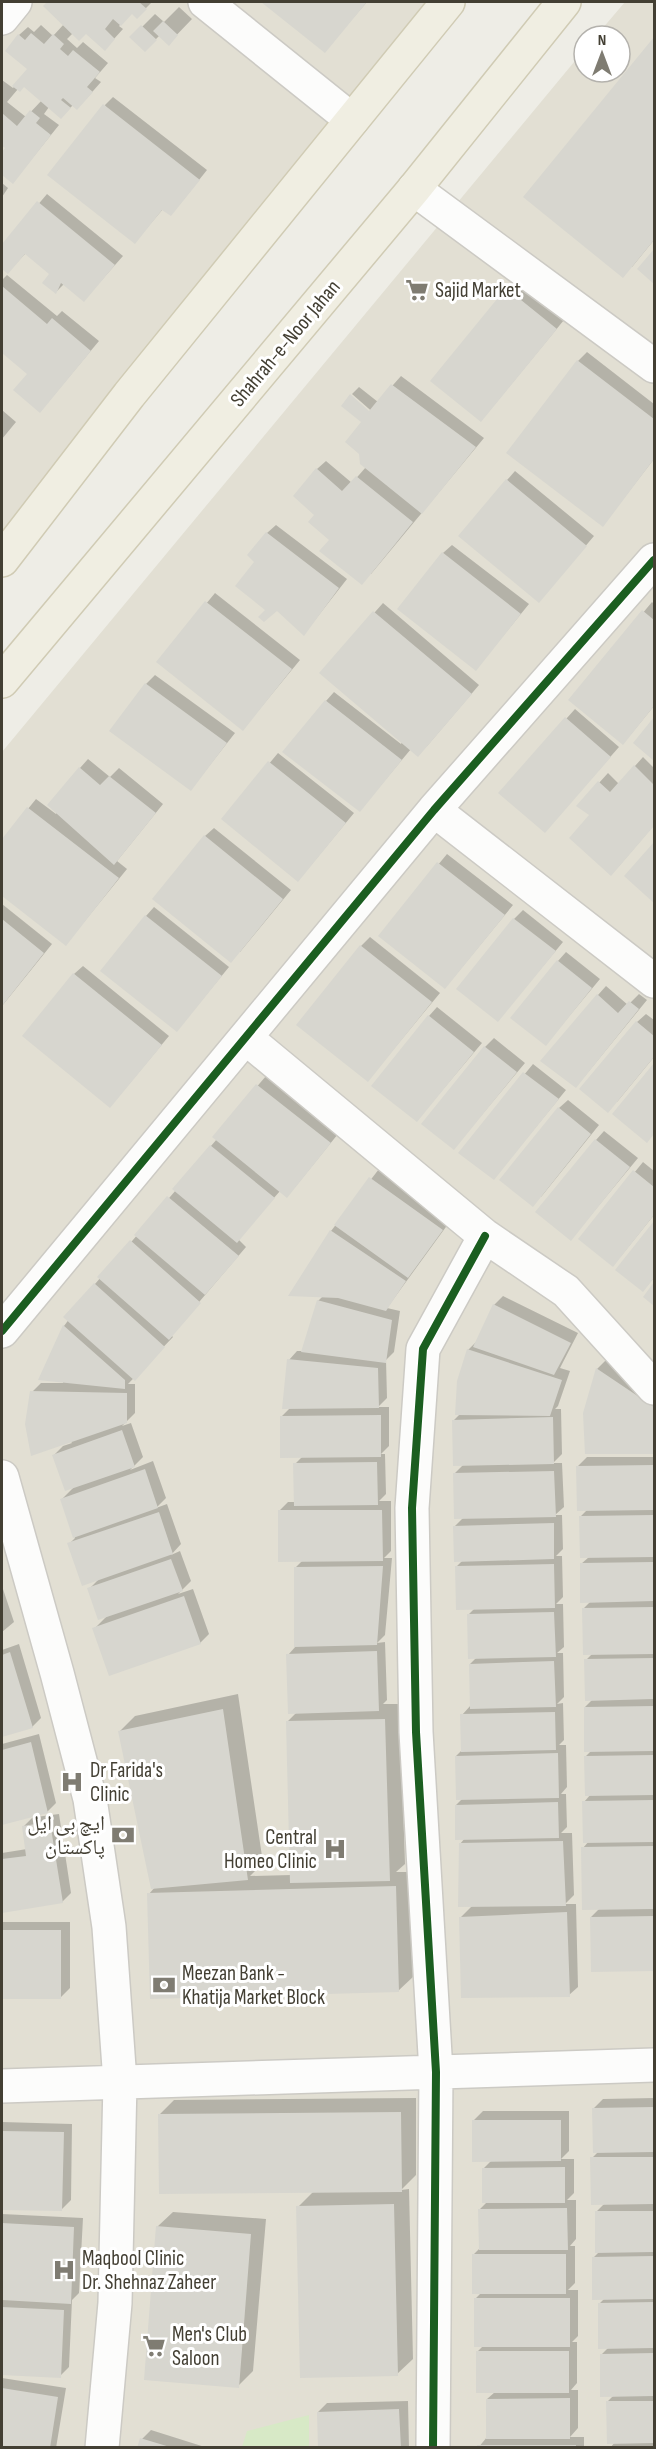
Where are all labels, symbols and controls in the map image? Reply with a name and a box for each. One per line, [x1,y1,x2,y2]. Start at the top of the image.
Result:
north arrow [572,24,632,84]
text: N [598,31,606,50]
street label: Shahrah-e-Noor Jahan [225,275,346,412]
supermarket icon: Sajid Market [404,277,430,303]
place label: Sajid Market [435,278,521,303]
place label: Dr Farida's Clinic [90,1758,163,1807]
hospital icon: Dr Farida's Clinic [59,1769,85,1795]
place label: ایچ بی ایل پاکستان [27,1811,105,1860]
bank icon: ایچ بی ایل پاکستان [110,1822,136,1848]
place label: Central Homeo Clinic [224,1825,317,1874]
hospital icon: Central Homeo Clinic [322,1836,348,1862]
place label: Meezan Bank - Khatija Market Block [182,1961,325,2010]
bank icon: Meezan Bank - Khatija Market Block [151,1972,177,1998]
place label: Maqbool Clinic Dr. Shehnaz Zaheer [82,2246,216,2295]
hospital icon: Maqbool Clinic Dr. Shehnaz Zaheer [51,2257,77,2283]
place label: Men's Club Saloon [172,2322,247,2371]
supermarket icon: Men's Club Saloon [141,2333,167,2359]

